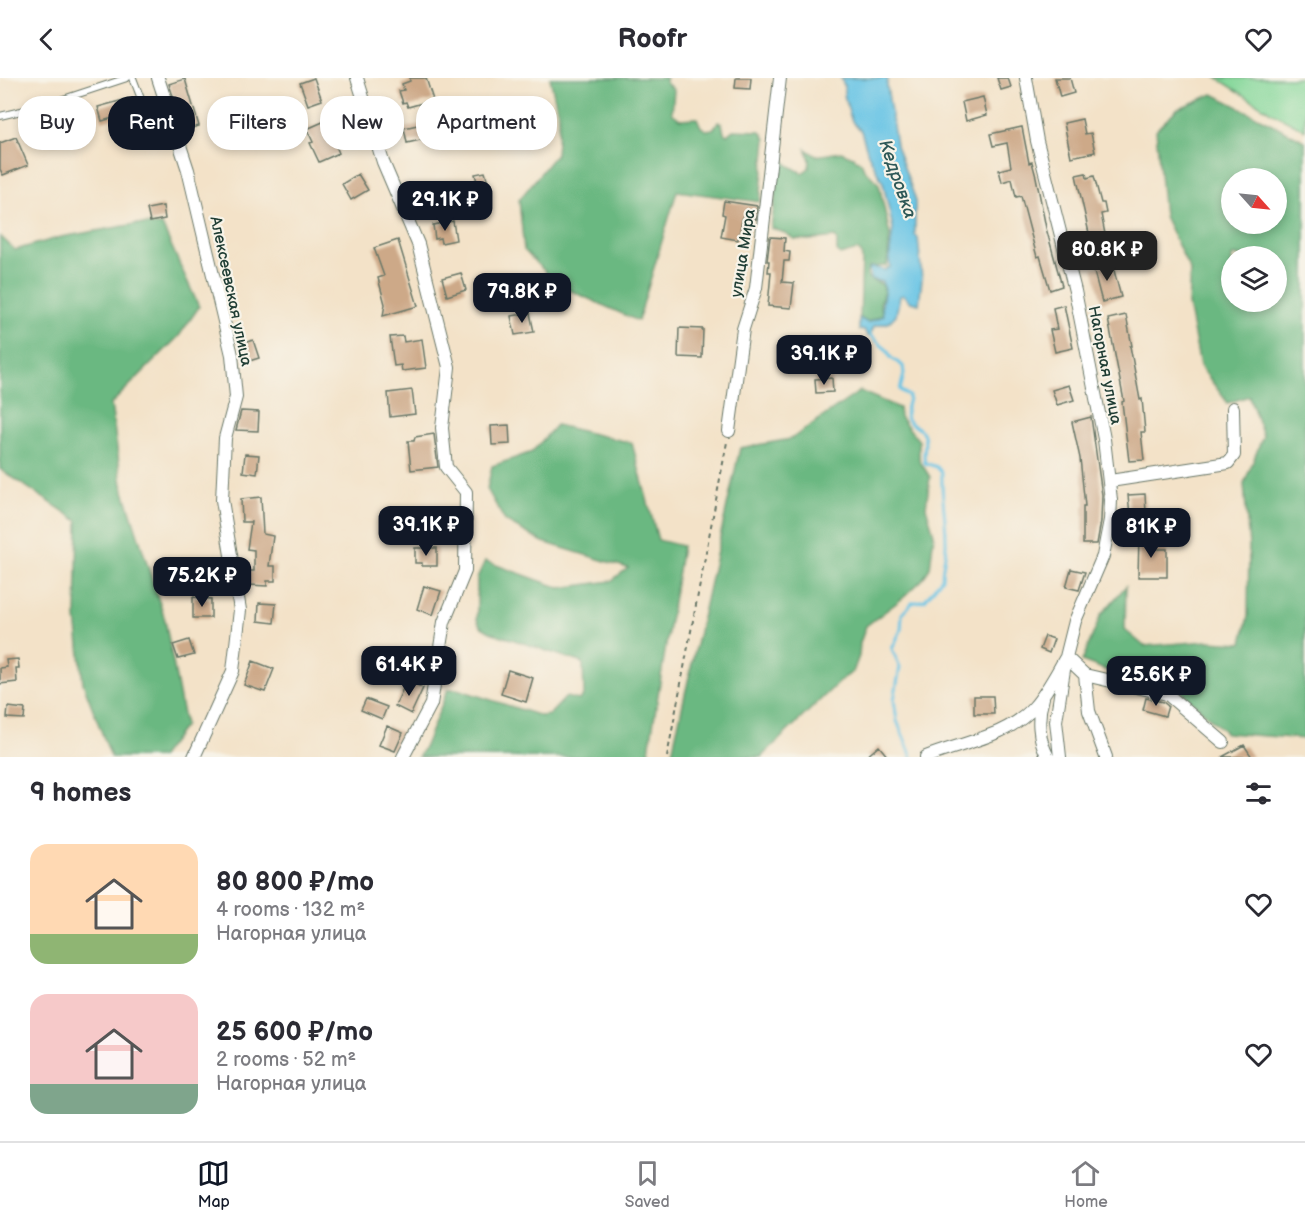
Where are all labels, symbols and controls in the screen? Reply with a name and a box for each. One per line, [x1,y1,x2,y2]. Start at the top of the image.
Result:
icon: back [30,23,63,56]
text: Roofr [618,23,687,55]
icon: heart [1242,23,1275,56]
chip: Buy [18,96,96,150]
chip: Rent [108,96,195,150]
chip: Filters [207,96,308,150]
chip: New [320,96,404,150]
chip: Apartment [416,96,557,150]
water label: Кедровка [874,137,921,221]
north arrow [1221,168,1287,234]
map controls [1221,168,1287,312]
pin: 29.1K ₽ [390,181,500,232]
text: 29.1K ₽ [411,188,479,212]
street label: улица Мира [727,207,760,299]
street label: Алексеевская улица [205,214,256,369]
pin: 80.8K ₽ [1052,231,1162,282]
text: 80.8K ₽ [1071,238,1143,262]
button: layers [1221,246,1287,312]
pin: 79.8K ₽ [467,273,577,324]
text: 79.8K ₽ [487,280,557,304]
street label: Нагорная улица [1084,304,1125,427]
pin: 39.1K ₽ [769,335,879,386]
text: 39.1K ₽ [791,342,857,366]
pin: 39.1K ₽ [371,506,481,557]
pin: 81K ₽ [1109,508,1193,559]
text: 39.1K ₽ [393,513,459,537]
text: 81K ₽ [1125,515,1177,539]
pin: 75.2K ₽ [147,557,257,608]
text: 75.2K ₽ [167,564,237,588]
pin: 61.4K ₽ [354,646,464,697]
text: 61.4K ₽ [375,653,443,677]
pin: 25.6K ₽ [1101,656,1211,707]
text: 25.6K ₽ [1121,663,1191,687]
icon: filters [1242,777,1275,810]
text: 9 homes [30,778,131,809]
text: 80 800 ₽/mo [216,867,374,898]
icon: home [78,868,150,940]
icon: heart [1242,888,1275,921]
text: 4 rooms · 132 m² [216,898,365,922]
text: Нагорная улица [216,922,367,946]
text: 25 600 ₽/mo [216,1017,373,1048]
icon: home [78,1018,150,1090]
icon: heart [1242,1038,1275,1071]
text: 2 rooms · 52 m² [216,1048,356,1072]
text: Нагорная улица [216,1072,367,1096]
tab: Map [197,1157,230,1212]
tab: Saved [625,1157,670,1212]
tab: Home [1064,1157,1108,1212]

